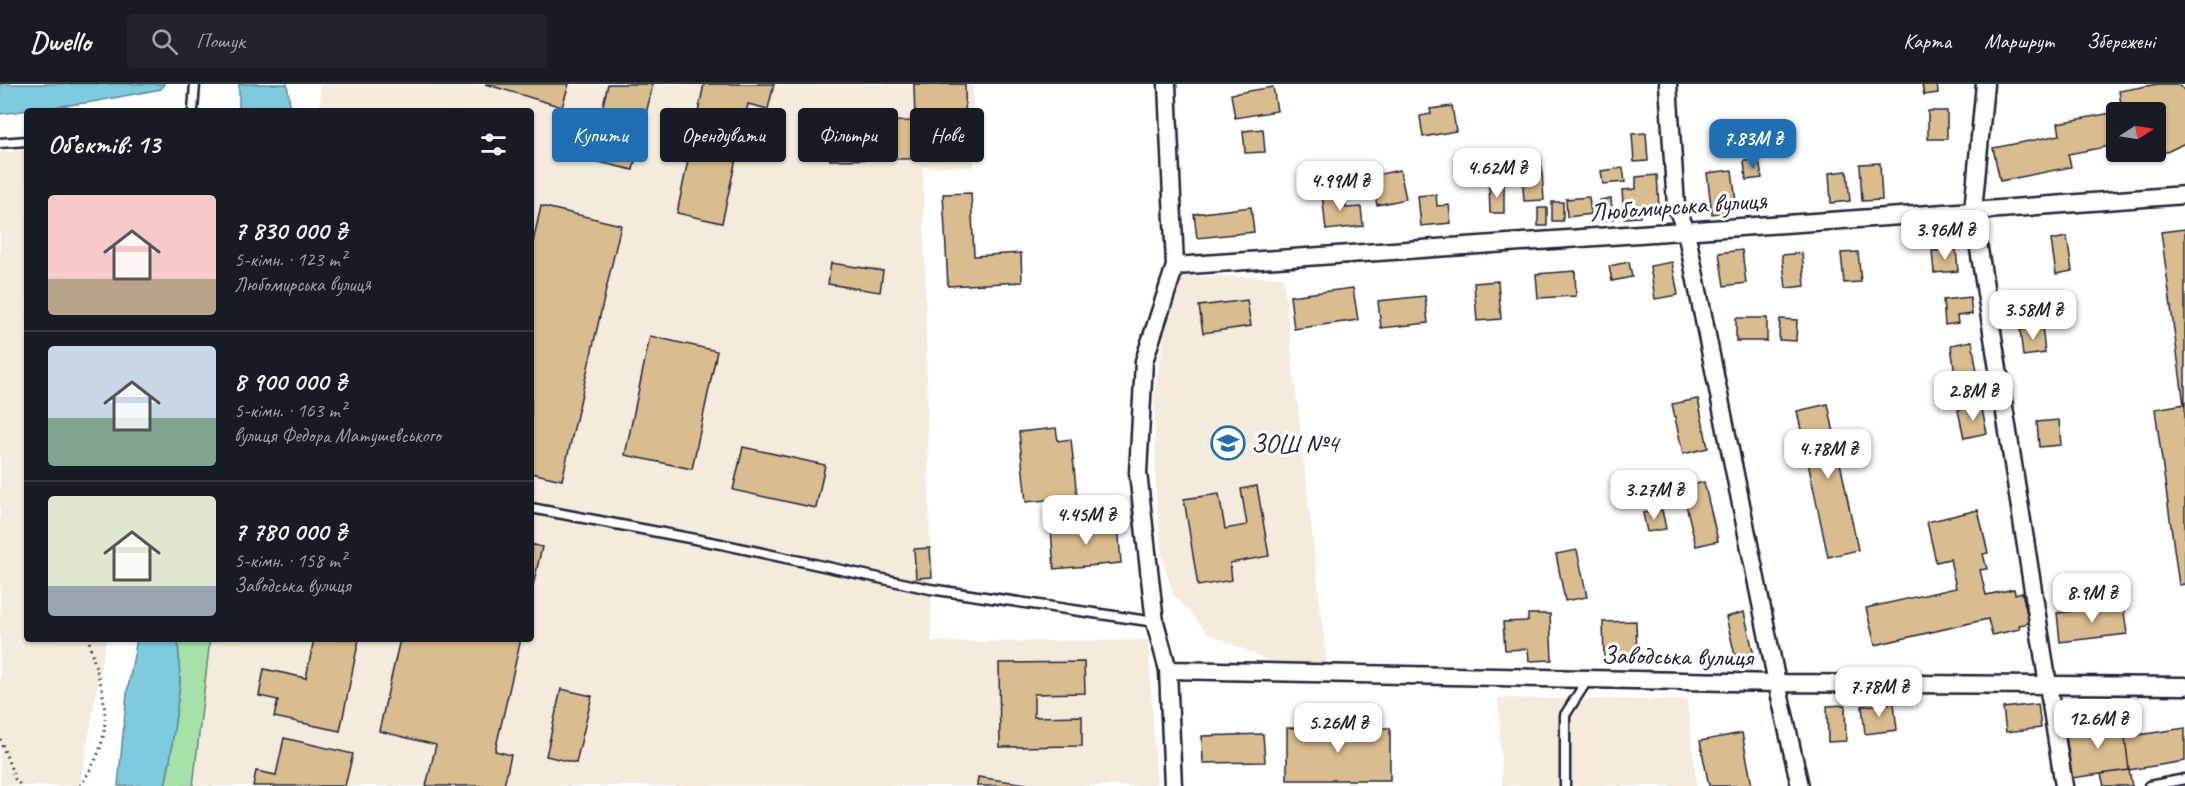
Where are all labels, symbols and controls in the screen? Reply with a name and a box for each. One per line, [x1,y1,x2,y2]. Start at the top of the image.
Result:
search box [127,14,547,68]
text: Dwello [30,24,91,59]
icon: search [148,25,181,58]
text: Пошук [196,27,245,55]
text: Карта [1903,28,1951,54]
text: Маршрут [1984,28,2054,54]
text: Збережені [2087,28,2155,54]
north arrow [2106,102,2166,162]
map controls [2106,102,2166,162]
chip: Купити [552,108,648,162]
chip: Орендувати [660,108,786,162]
chip: Фільтри [798,108,898,162]
chip: Нове [910,108,984,162]
pin: 7.83M ₴ [1698,119,1808,170]
text: 7.83M ₴ [1723,126,1783,151]
text: Об’єктів: 13 [48,128,160,161]
icon: filters [477,128,510,161]
pin: 4.62M ₴ [1442,148,1552,199]
text: 4.62M ₴ [1467,155,1527,180]
pin: 4.99M ₴ [1285,161,1395,212]
text: 4.99M ₴ [1310,168,1370,193]
street label: Любомирська вулиця [1588,183,1769,229]
pin: 3.96M ₴ [1890,210,2000,261]
text: 7 830 000 ₴ [234,214,347,247]
text: 3.96M ₴ [1915,217,1975,242]
icon: home [96,219,168,291]
text: 5-кімн. · 123 m² [234,247,346,272]
text: Любомирська вулиця [234,272,371,297]
pin: 3.58M ₴ [1978,290,2088,341]
text: 3.58M ₴ [2003,297,2063,322]
text: 8 900 000 ₴ [234,365,346,398]
icon: home [96,370,168,442]
pin: 2.8M ₴ [1924,371,2022,422]
text: 2.8M ₴ [1948,378,1998,403]
text: 5-кімн. · 163 m² [234,398,346,423]
text: вулиця Федора Матушевського [234,423,441,448]
school or university icon: ЗОШ №4 [1210,425,1246,461]
place label: ЗОШ №4 [1251,427,1341,460]
pin: 4.78M ₴ [1773,429,1883,480]
text: 4.78M ₴ [1798,436,1858,461]
pin: 3.27M ₴ [1599,470,1709,521]
text: 3.27M ₴ [1624,477,1684,502]
pin: 4.45M ₴ [1031,495,1141,546]
text: 4.45M ₴ [1056,502,1116,527]
text: 7 780 000 ₴ [234,515,347,548]
icon: home [96,520,168,592]
text: 5-кімн. · 158 m² [234,548,346,573]
text: Заводська вулиця [234,573,351,598]
pin: 8.9M ₴ [2043,573,2141,624]
text: 8.9M ₴ [2067,580,2117,605]
street label: Заводська вулиця [1601,638,1755,674]
pin: 7.78M ₴ [1824,667,1934,718]
text: 7.78M ₴ [1849,674,1909,699]
pin: 12.6M ₴ [2043,699,2153,750]
pin: 5.26M ₴ [1283,703,1393,754]
text: 12.6M ₴ [2068,706,2128,731]
text: 5.26M ₴ [1308,710,1368,735]

